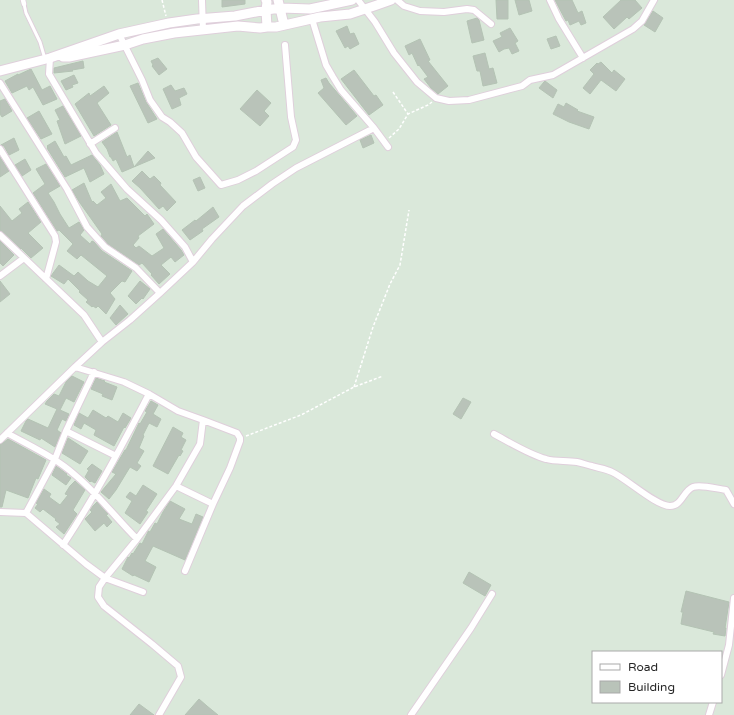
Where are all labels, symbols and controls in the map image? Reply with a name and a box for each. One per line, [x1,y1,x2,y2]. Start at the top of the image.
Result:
legend [592,651,722,703]
text: Road [628,660,658,674]
text: Building [628,680,675,694]

